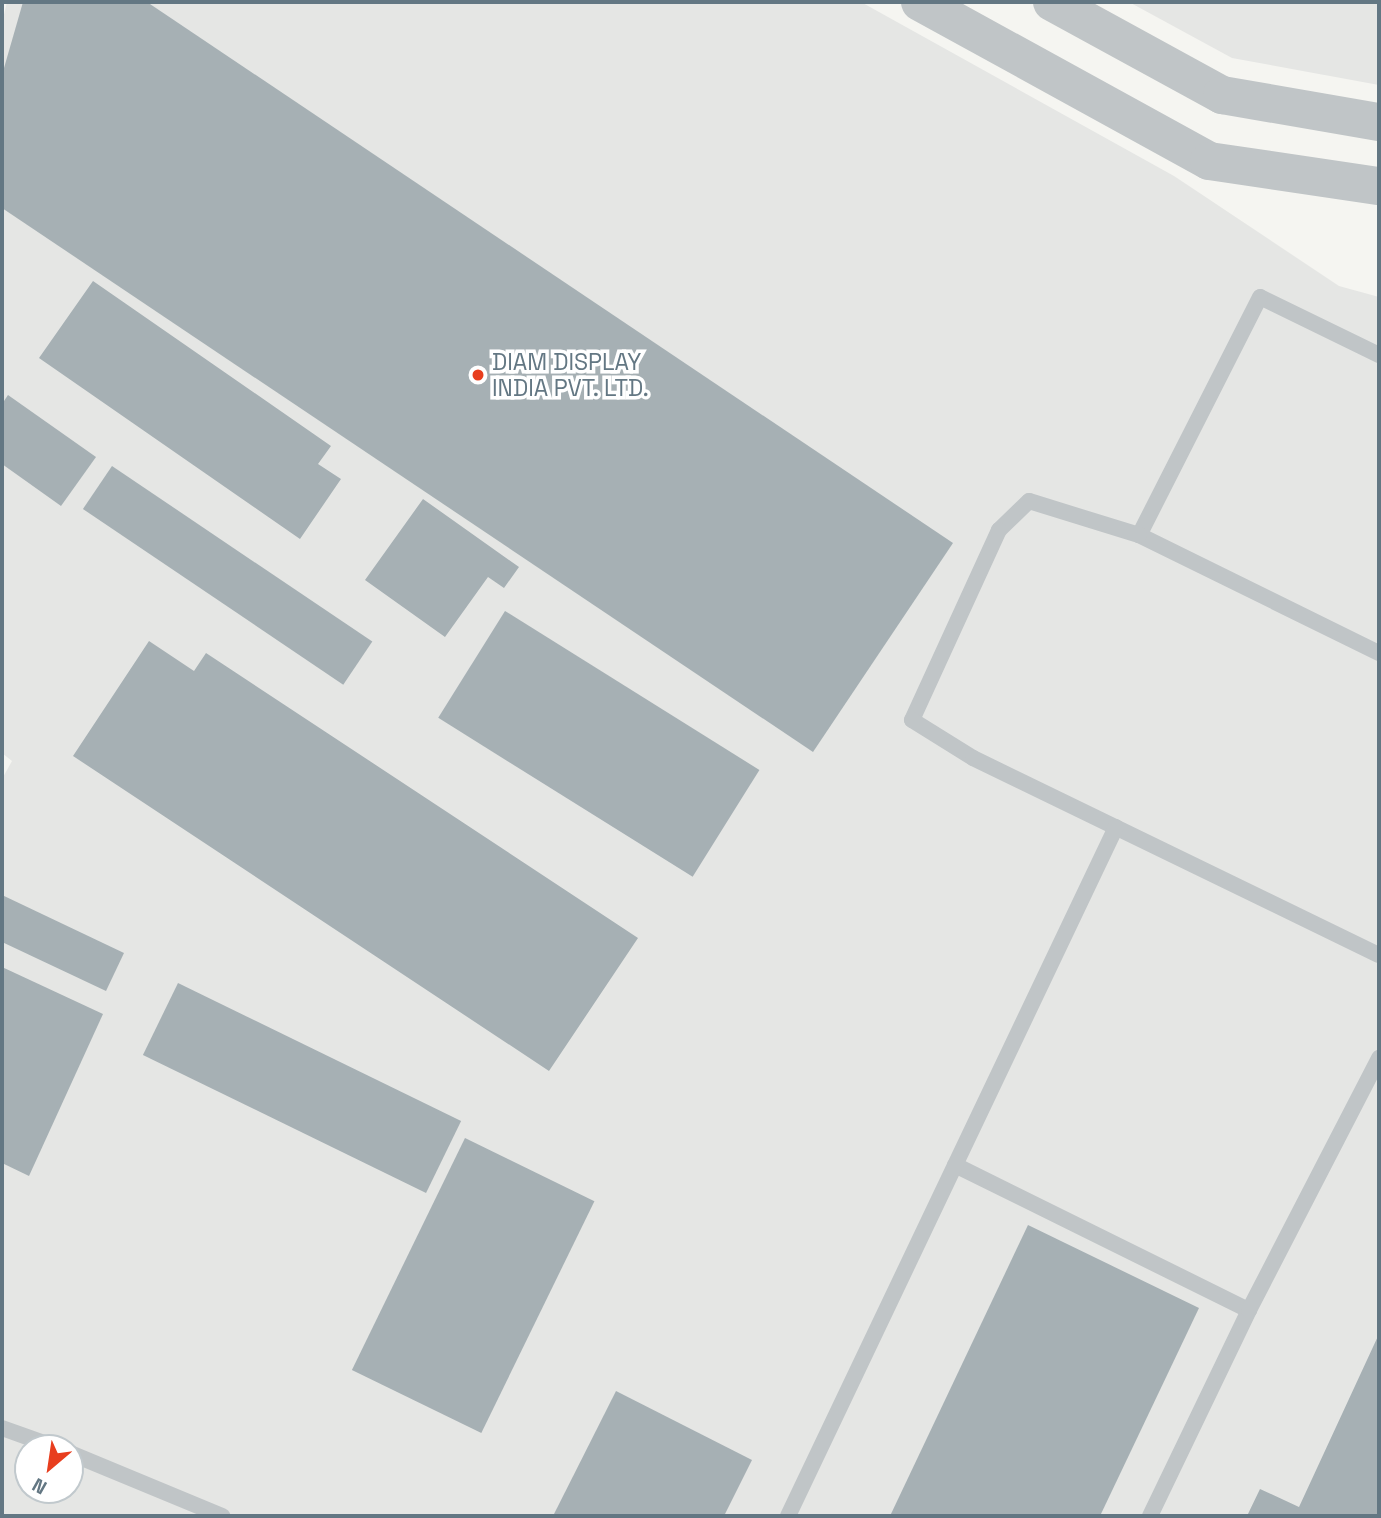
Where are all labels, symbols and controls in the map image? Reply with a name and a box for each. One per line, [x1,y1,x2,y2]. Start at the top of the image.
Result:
place label: DIAM DISPLAY INDIA PVT. LTD. [492,348,650,402]
marker: DIAM DISPLAY INDIA PVT. LTD. [470,367,486,383]
north arrow [14,1434,84,1504]
text: N [28,1472,51,1500]

